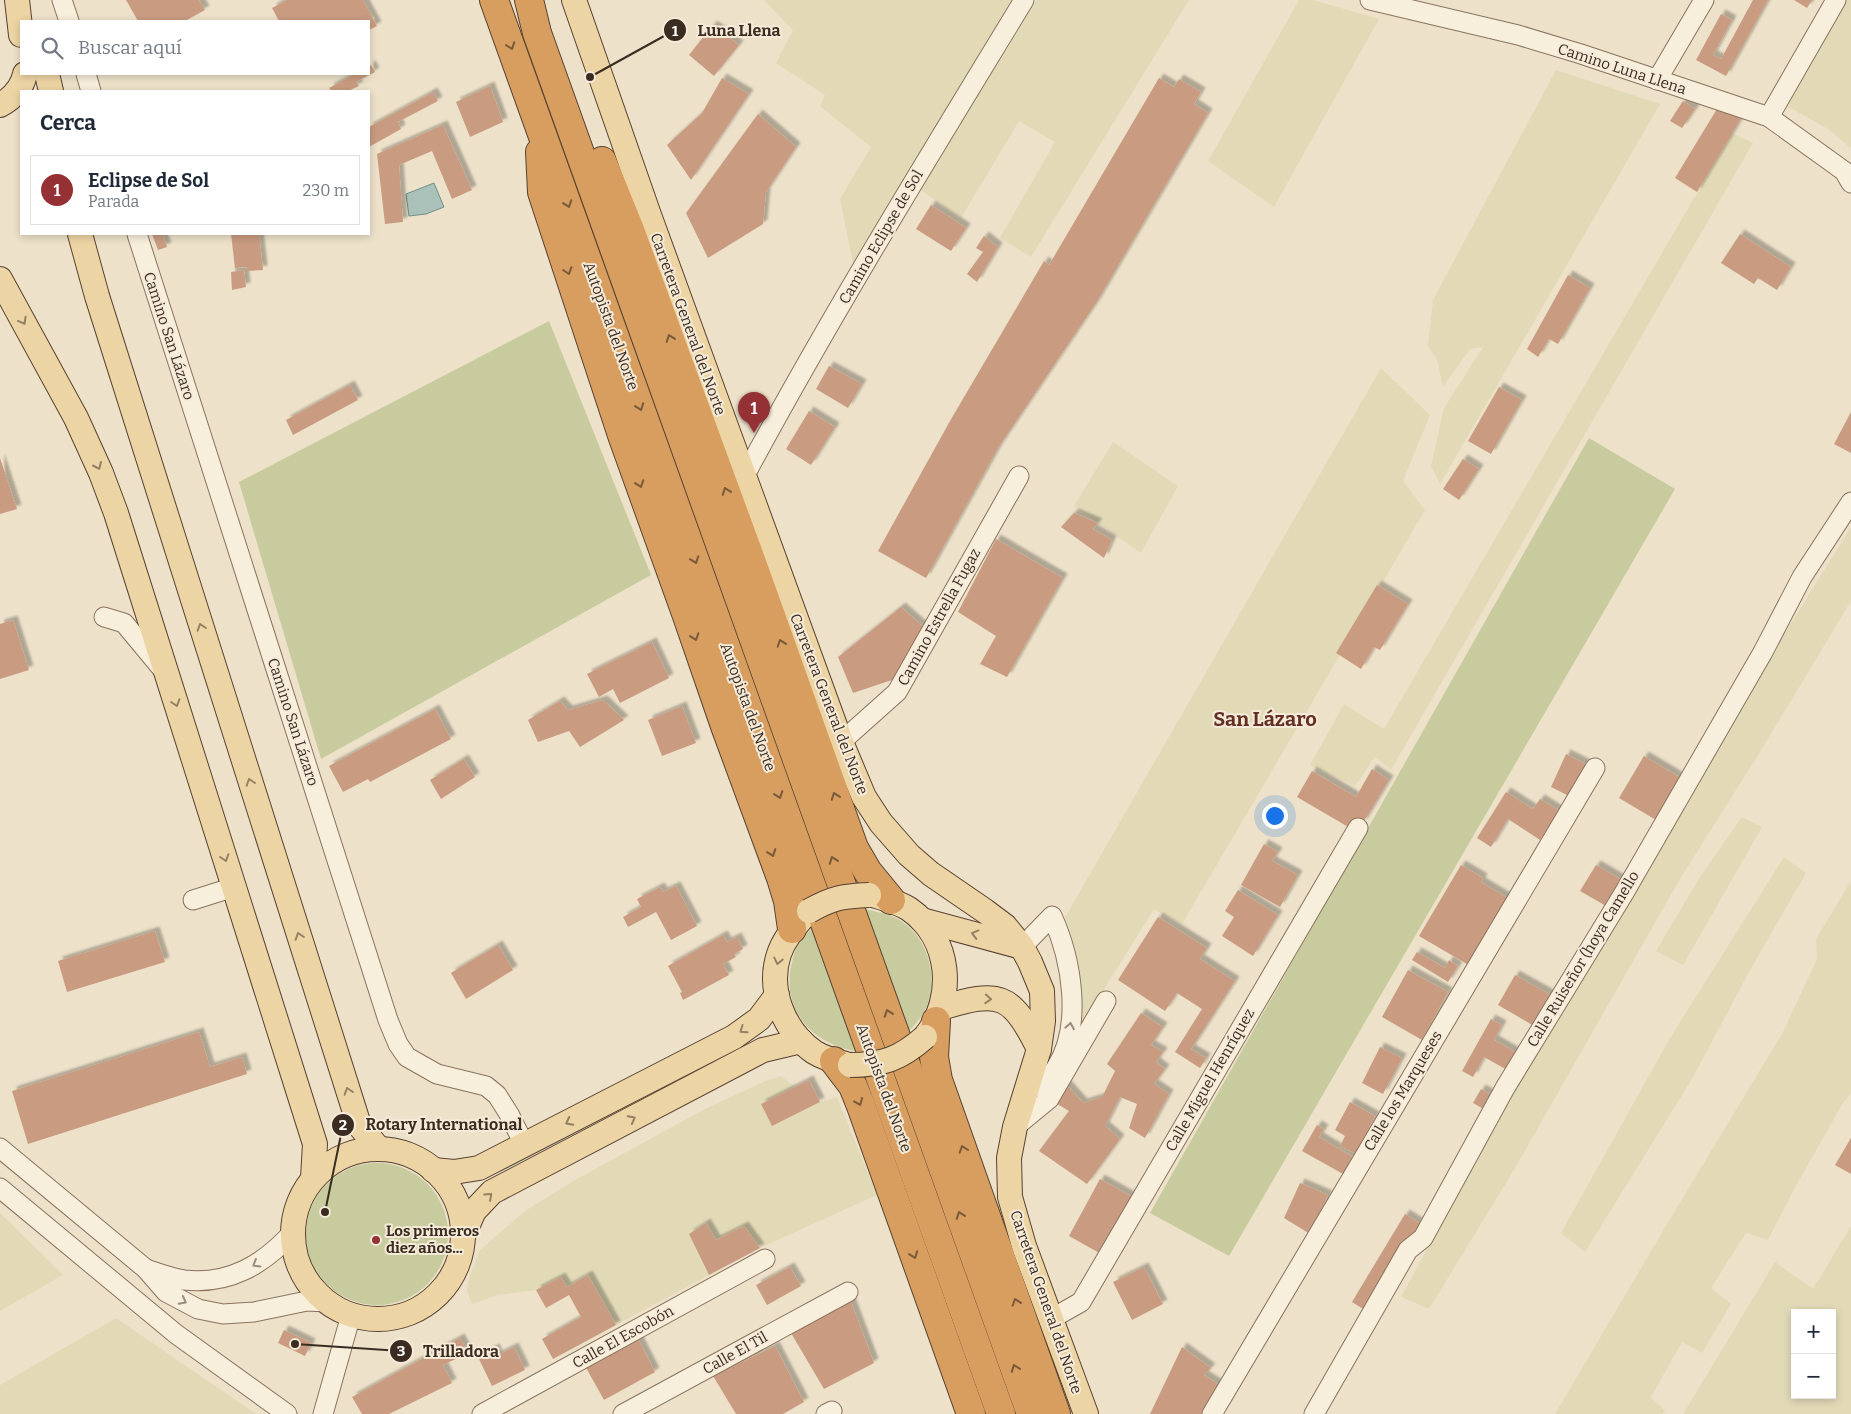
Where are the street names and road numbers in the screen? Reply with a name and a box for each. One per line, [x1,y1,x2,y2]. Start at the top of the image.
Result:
street label: Camino Luna Llena [1555,40,1689,98]
street label: Camino Eclipse de Sol [835,167,927,307]
street label: Carretera General del Norte [647,230,729,418]
street label: Autopista del Norte [579,259,643,393]
street label: Camino San Lázaro [140,270,198,402]
street label: Camino Estrella Fugaz [894,545,984,689]
street label: Carretera General del Norte [786,611,872,797]
street label: Autopista del Norte [716,640,780,774]
street label: Camino San Lázaro [264,656,322,788]
street label: Calle Ruiseñor (hoya Camello [1523,868,1643,1050]
street label: Calle Miguel Henríquez [1162,1005,1258,1155]
street label: Autopista del Norte [852,1021,916,1155]
street label: Calle los Marqueses [1360,1028,1446,1154]
street label: Carretera General del Norte [1006,1208,1086,1396]
street label: Calle El Escobón [569,1301,677,1372]
street label: Calle El Til [699,1328,771,1378]

